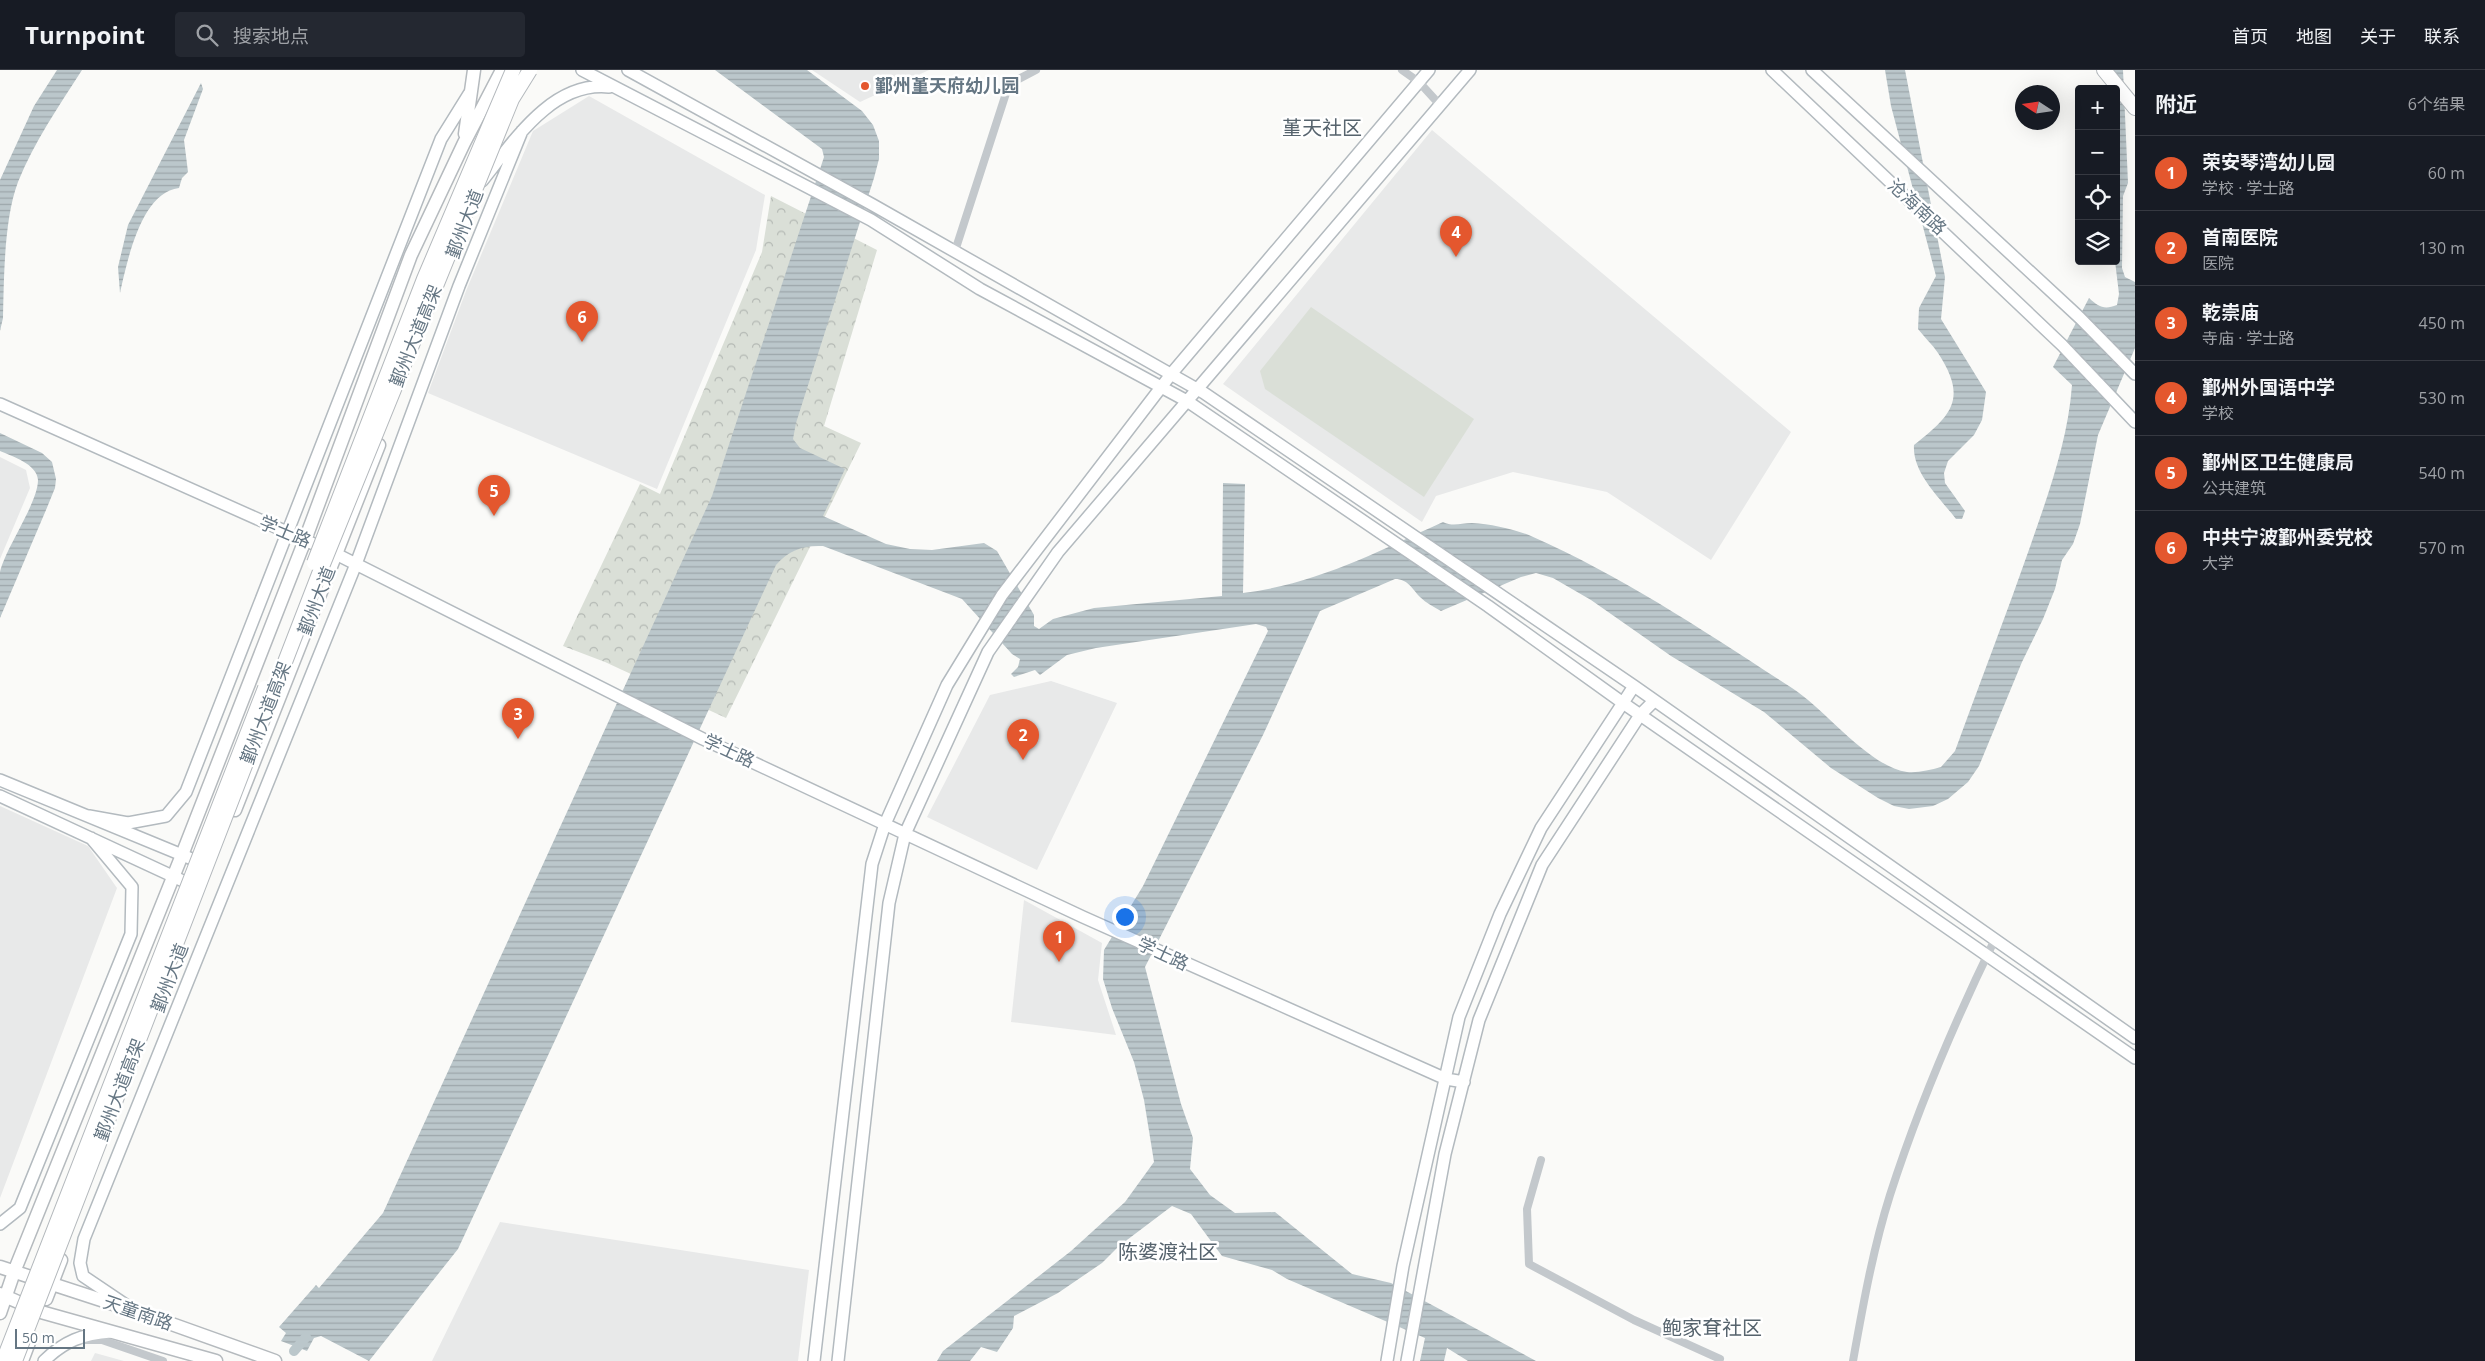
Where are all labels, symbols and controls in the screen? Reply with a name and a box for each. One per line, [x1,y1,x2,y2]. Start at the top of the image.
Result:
search box [175,12,525,57]
text: Turnpoint [25,18,145,51]
icon: search [193,21,221,49]
text: 搜索地点 [233,23,309,49]
text: 首页 [2232,24,2268,48]
text: 地图 [2296,24,2332,48]
text: 关于 [2360,24,2396,48]
text: 联系 [2424,24,2460,48]
place label: 鄞州堇天府幼儿园 [875,73,1019,97]
marker: 鄞州堇天府幼儿园 [859,80,871,92]
north arrow [2015,85,2060,130]
map controls [2075,85,2120,265]
button: + [2075,85,2120,130]
text: 附近 [2155,90,2197,118]
text: 6个结果 [2408,93,2465,115]
district label: 堇天社区 [1282,114,1362,141]
button: − [2075,130,2120,175]
text: 荣安琴湾幼儿园 [2202,149,2335,175]
text: 1 [2166,162,2176,184]
text: 60 m [2428,162,2465,184]
street label: 沧海南路 [1883,173,1952,240]
button: locate [2075,175,2120,220]
text: 学校 · 学士路 [2202,177,2295,199]
street label: 鄞州大道 [440,186,488,262]
pin: 4 [1440,216,1472,257]
button: layers [2075,220,2120,265]
text: 首南医院 [2202,224,2278,250]
text: 2 [2166,237,2176,259]
text: 130 m [2419,237,2465,259]
text: 医院 [2202,252,2234,274]
street label: 鄞州大道高架 [384,281,446,390]
text: 乾崇庙 [2202,299,2259,325]
pin: 6 [566,301,598,342]
text: 3 [2166,312,2176,334]
text: 450 m [2419,312,2465,334]
text: 寺庙 · 学士路 [2202,327,2295,349]
text: 鄞州外国语中学 [2202,374,2335,400]
text: 4 [2166,387,2176,409]
text: 530 m [2419,387,2465,409]
text: 学校 [2202,402,2234,424]
text: 鄞州区卫生健康局 [2202,449,2354,475]
text: 5 [2166,462,2176,484]
text: 540 m [2419,462,2465,484]
pin: 5 [478,475,510,516]
text: 公共建筑 [2202,477,2266,499]
street label: 学士路 [256,509,315,553]
text: 中共宁波鄞州委党校 [2202,524,2373,550]
text: 6 [2166,537,2176,559]
text: 570 m [2419,537,2465,559]
text: 大学 [2202,552,2234,574]
street label: 鄞州大道 [292,563,340,639]
street label: 鄞州大道高架 [235,658,296,767]
pin: 3 [502,698,534,739]
pin: 2 [1007,719,1039,760]
street label: 学士路 [700,728,759,772]
your location [1112,904,1138,930]
pin: 1 [1043,921,1075,962]
street label: 学士路 [1134,931,1193,975]
street label: 鄞州大道 [145,940,193,1016]
street label: 鄞州大道高架 [89,1035,150,1144]
district label: 陈婆渡社区 [1118,1238,1218,1265]
street label: 天童南路 [100,1289,176,1335]
district label: 鲍家耷社区 [1662,1314,1762,1341]
scale bar [15,1326,85,1349]
text: 50 m [22,1328,55,1347]

